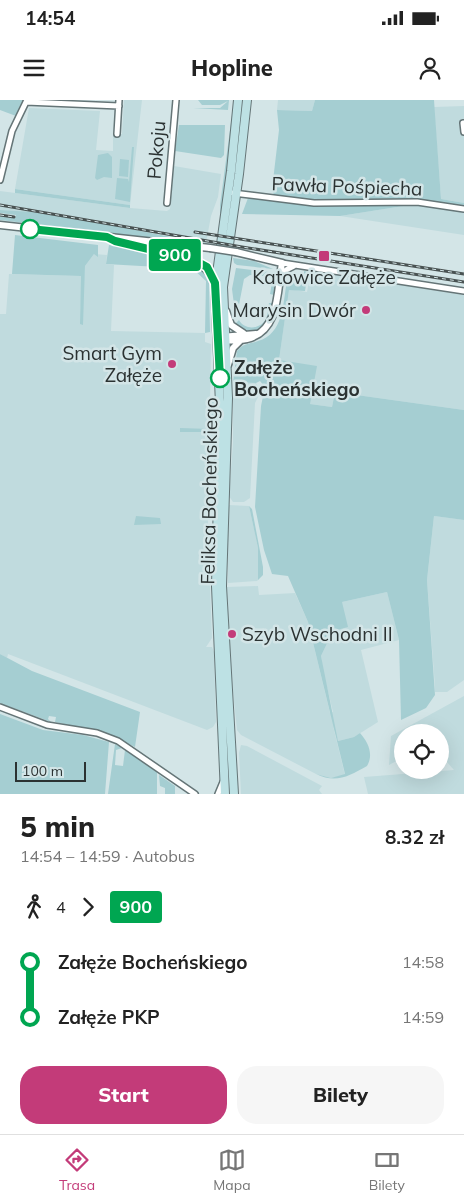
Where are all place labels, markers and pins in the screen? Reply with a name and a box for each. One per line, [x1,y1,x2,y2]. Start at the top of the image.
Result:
unlabelled marker [20,219,40,239]
marker: Katowice Załęże [317,249,331,263]
place label: Katowice Załęże [252,265,396,289]
place label: Marysin Dwór [233,298,356,322]
marker: Marysin Dwór [360,304,372,316]
place label: Smart Gym Załęże [62,341,162,387]
place label: Załęże Bocheńskiego [234,355,360,401]
marker: Smart Gym Załęże [166,358,178,370]
marker: Załęże Bocheńskiego [210,368,230,388]
place label: Szyb Wschodni II [242,622,393,646]
marker: Szyb Wschodni II [226,628,238,640]

